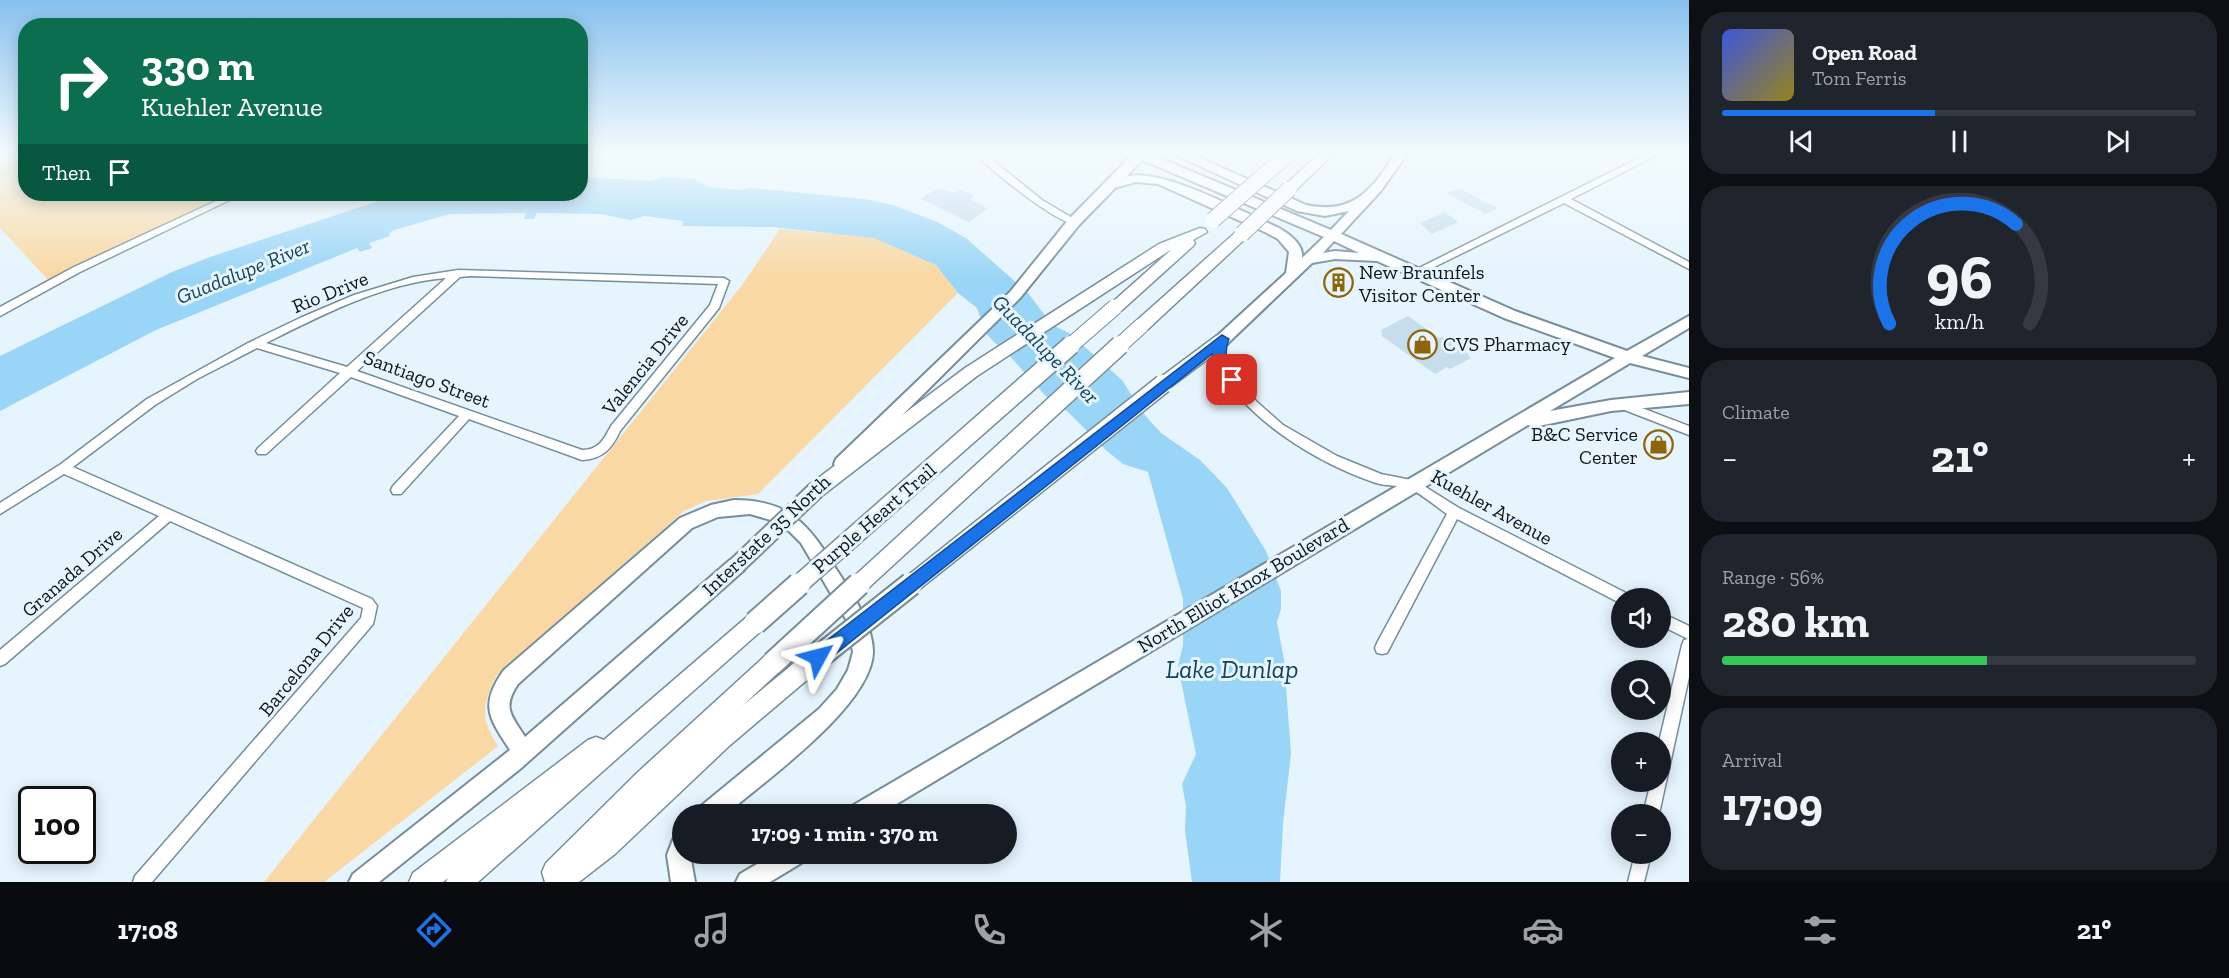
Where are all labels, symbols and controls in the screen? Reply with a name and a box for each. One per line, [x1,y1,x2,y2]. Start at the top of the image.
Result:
text: Open Road [1812,39,1917,66]
text: 330 m [141,40,255,91]
icon: right [42,42,120,120]
text: Tom Ferris [1812,66,1907,90]
text: Kuehler Avenue [141,91,323,123]
icon: previous [1785,125,1818,158]
icon: pause [1943,125,1976,158]
icon: next [2101,125,2134,158]
icon: arrive [103,156,136,189]
text: Then [42,159,91,186]
water label: Guadalupe River [173,233,314,309]
text: 96 [1926,239,1992,314]
place label: New Braunfels Visitor Center [1358,260,1484,307]
street label: Rio Drive [288,266,372,318]
building icon: New Braunfels Visitor Center [1322,267,1354,299]
water label: Guadalupe River [988,289,1105,409]
street label: Valencia Drive [596,308,693,420]
text: km/h [1935,309,1983,334]
shop icon: CVS Pharmacy [1406,328,1438,360]
place label: CVS Pharmacy [1443,332,1572,356]
street label: Santiago Street [360,345,494,413]
pin [1206,354,1257,405]
icon: arrive [1215,363,1248,396]
text: Climate [1722,400,1790,424]
place label: B&C Service Center [1531,422,1638,469]
shop icon: B&C Service Center [1643,429,1675,461]
text: 21° [1931,430,1989,484]
text: − [1722,438,1737,477]
text: + [2182,438,2196,477]
street label: Purple Heart Trail [807,458,941,578]
street label: Kuehler Avenue [1427,464,1557,550]
street label: Interstate 35 North [697,469,836,601]
street label: North Elliot Knox Boulevard [1133,512,1353,658]
street label: Granada Drive [17,522,127,622]
text: Range · 56% [1722,565,1824,589]
map controls [1611,588,1671,864]
button: sound [1611,588,1671,648]
text: 280 km [1722,595,1869,649]
street label: Barcelona Drive [254,599,358,721]
position arrow [786,625,850,689]
water label: Lake Dunlap [1165,653,1299,685]
button: search [1611,660,1671,720]
button: + [1611,732,1671,792]
text: Arrival [1722,748,1782,772]
text: 17:09 [1722,778,1823,832]
speed limit sign: 100 [18,786,96,864]
button: − [1611,804,1671,864]
text: 17:09 · 1 min · 370 m [751,820,938,847]
icon: directions [413,909,455,951]
icon: music [691,909,733,951]
icon: phone [968,909,1010,951]
icon: climate [1245,909,1287,951]
icon: car [1522,909,1564,951]
icon: filters [1799,909,1841,951]
text: 17:08 [118,914,178,946]
text: 21° [2077,914,2111,946]

